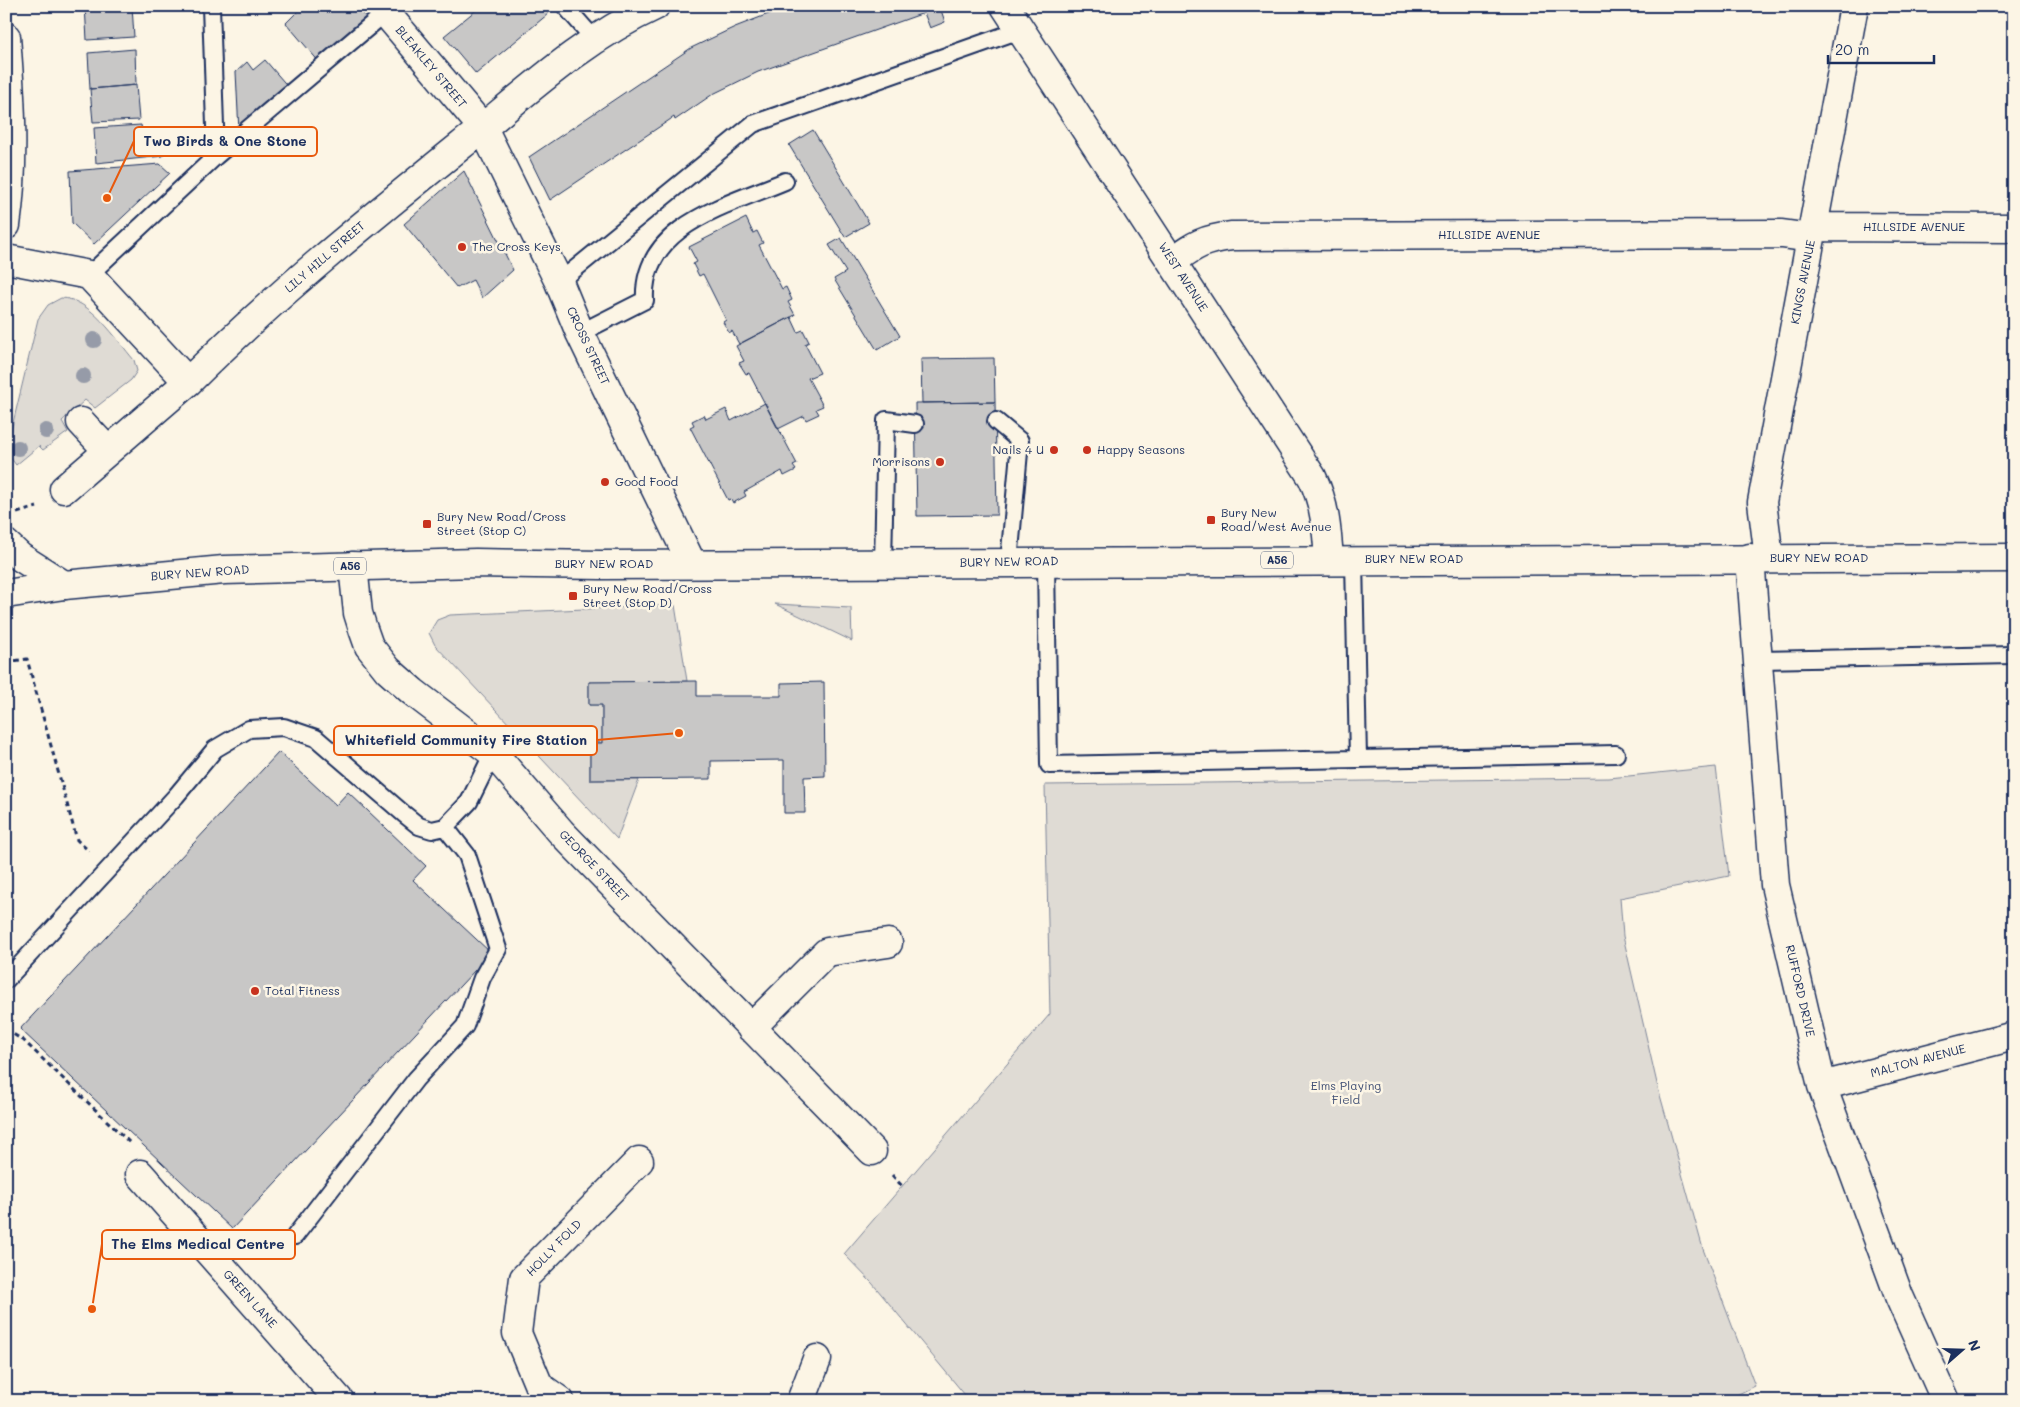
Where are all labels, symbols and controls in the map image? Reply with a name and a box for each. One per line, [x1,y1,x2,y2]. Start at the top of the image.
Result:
street label: BLEAKLEY STREET [393,22,471,111]
scale bar [1828,32,1934,64]
text: 20 m [1835,39,1869,59]
callout: Two Birds & One Stone [134,127,317,156]
text: Two Birds & One Stone [143,131,307,150]
street label: LILY HILL STREET [281,217,368,296]
street label: HILLSIDE AVENUE [1863,218,1965,234]
street label: HILLSIDE AVENUE [1438,226,1540,242]
place label: The Cross Keys [472,238,561,254]
street label: KINGS AVENUE [1786,238,1818,325]
street label: WEST AVENUE [1155,239,1212,314]
marker: The Cross Keys [456,241,468,253]
street label: CROSS STREET [564,304,614,388]
place label: Nails 4 U [992,441,1044,457]
place label: Happy Seasons [1097,441,1185,457]
marker: Nails 4 U [1048,444,1060,456]
marker: Happy Seasons [1081,444,1093,456]
place label: Morrisons [872,453,930,469]
marker: Morrisons [934,456,946,468]
place label: Good Food [615,473,679,489]
marker: Good Food [599,476,611,488]
place label: Bury New Road/West Avenue [1221,504,1332,534]
place label: Bury New Road/Cross Street (Stop C) [437,508,566,538]
marker: Bury New Road/West Avenue [1205,514,1217,526]
marker: Bury New Road/Cross Street (Stop C) [421,518,433,530]
street label: BURY NEW ROAD [1770,549,1868,565]
street label: BURY NEW ROAD [1365,550,1463,566]
street label: BURY NEW ROAD [959,552,1058,570]
road number: A56 [1261,552,1293,568]
street label: BURY NEW ROAD [555,555,653,571]
road number: A56 [334,558,366,574]
street label: BURY NEW ROAD [150,561,250,583]
place label: Bury New Road/Cross Street (Stop D) [583,580,712,610]
marker: Bury New Road/Cross Street (Stop D) [567,590,579,602]
callout: Whitefield Community Fire Station [334,726,597,755]
text: Whitefield Community Fire Station [345,730,587,749]
street label: GEORGE STREET [556,826,633,905]
street label: RUFFORD DRIVE [1783,943,1819,1039]
place label: Total Fitness [265,982,340,998]
marker: Total Fitness [249,985,261,997]
street label: MALTON AVENUE [1868,1040,1967,1080]
park label: Elms Playing Field [1311,1077,1381,1107]
street label: HOLLY FOLD [522,1215,584,1279]
callout: The Elms Medical Centre [102,1230,295,1259]
text: The Elms Medical Centre [111,1234,285,1253]
street label: GREEN LANE [220,1266,281,1331]
north arrow [1938,1324,1988,1374]
text: N [1964,1337,1985,1354]

